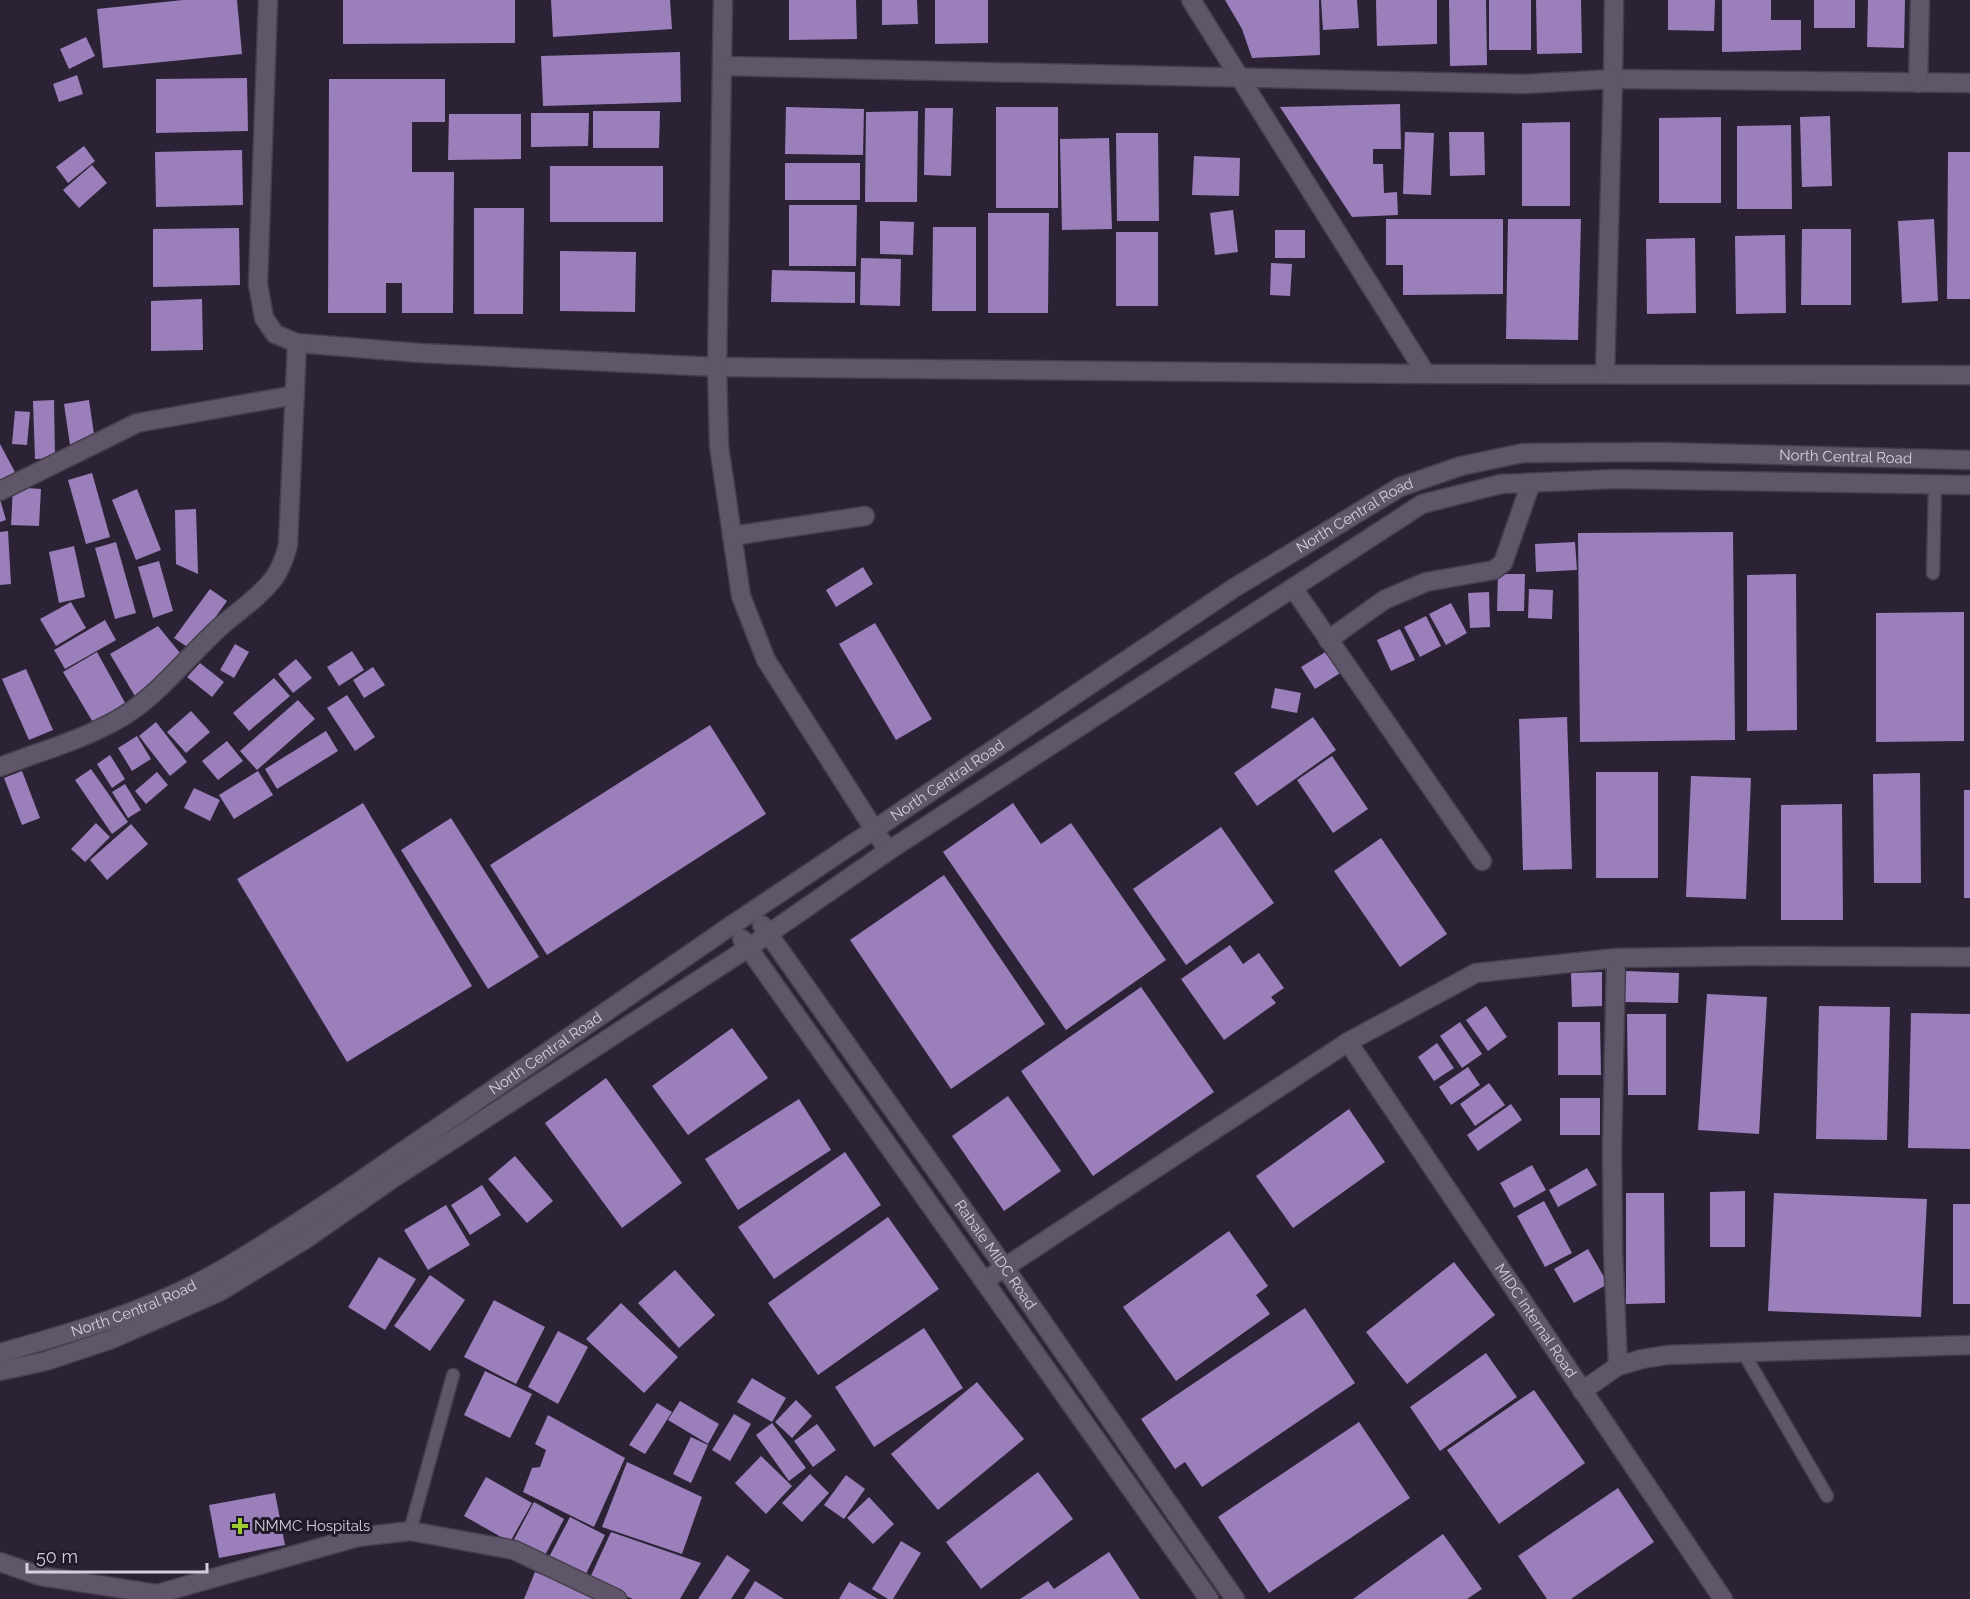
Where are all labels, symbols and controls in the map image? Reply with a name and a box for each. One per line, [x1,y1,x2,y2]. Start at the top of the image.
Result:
street label: North Central Road [1779,446,1912,468]
street label: North Central Road [1293,474,1415,557]
street label: North Central Road [887,736,1008,825]
street label: North Central Road [486,1008,605,1099]
street label: Rabale MIDC Road [951,1196,1040,1313]
street label: MIDC Internal Road [1491,1260,1580,1381]
street label: North Central Road [69,1276,199,1341]
marker: NMMC Hospitals [231,1517,249,1535]
place label: NMMC Hospitals [254,1517,370,1535]
scale bar [27,1536,207,1574]
text: 50 m [36,1546,78,1567]

